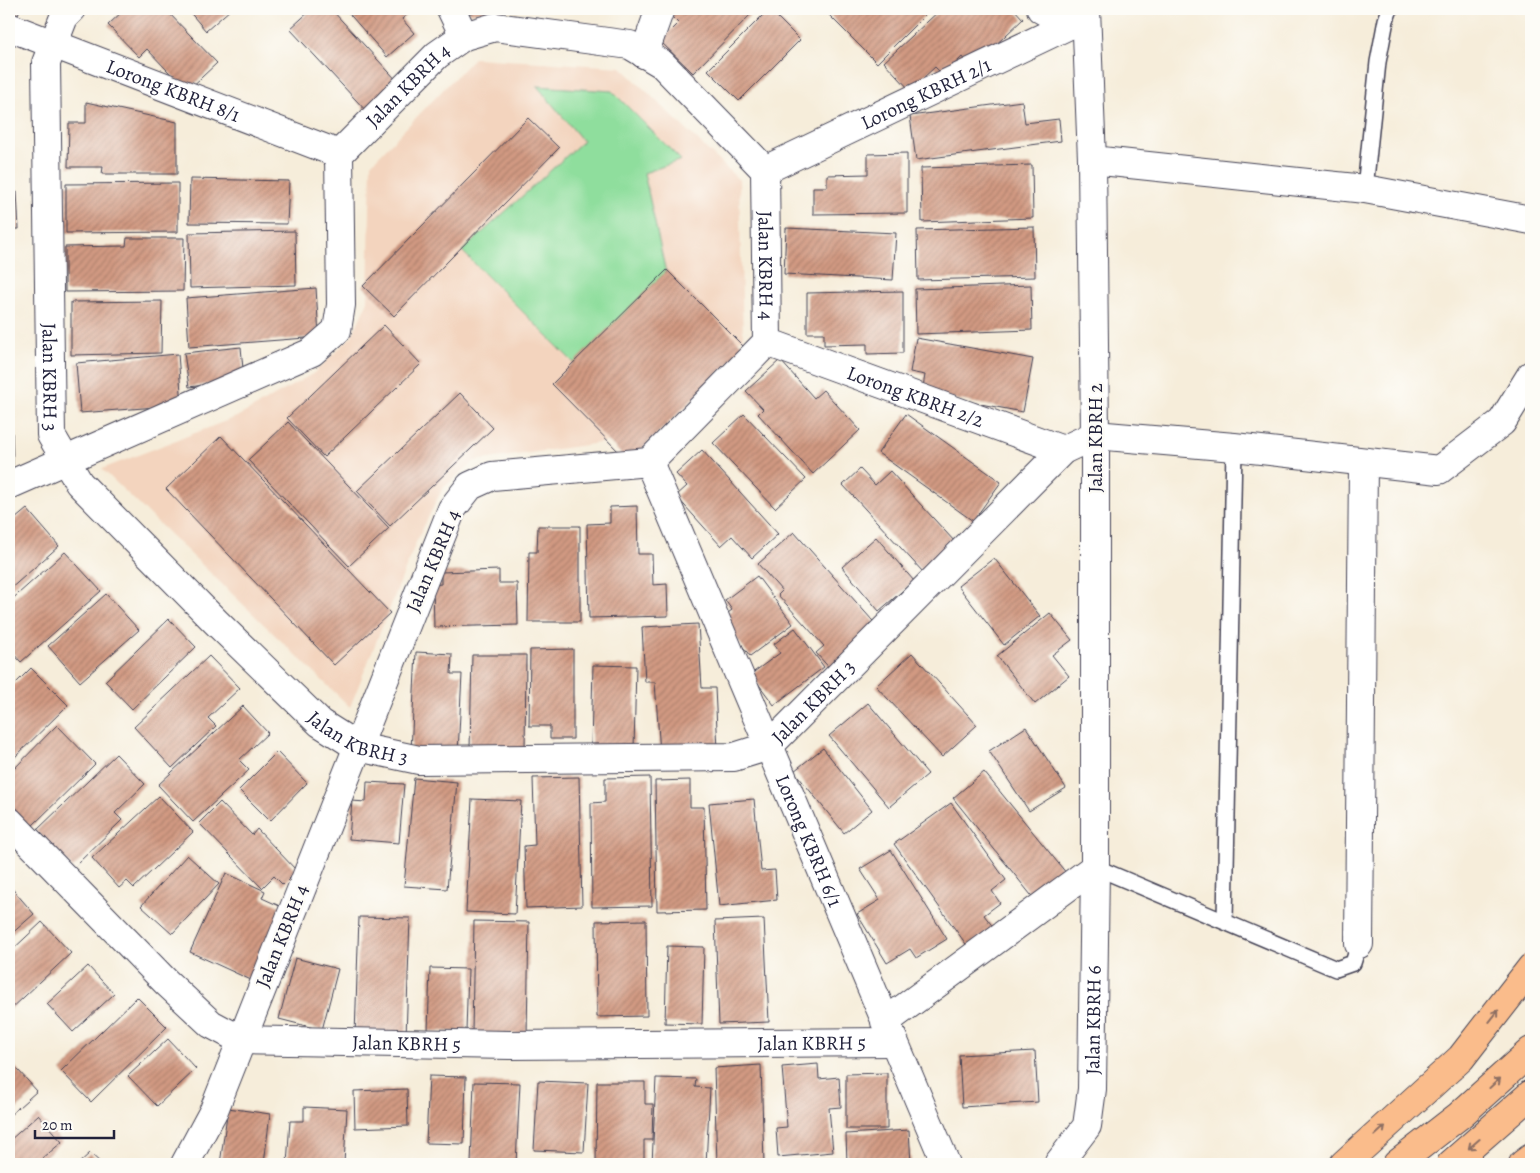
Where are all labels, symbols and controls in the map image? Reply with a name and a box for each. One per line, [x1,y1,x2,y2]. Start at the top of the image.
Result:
street label: Jalan KBRH 4 [360,37,455,133]
street label: Lorong KBRH 2/1 [856,51,995,136]
street label: Lorong KBRH 8/1 [102,52,244,128]
street label: Jalan KBRH 4 [752,211,780,320]
street label: Jalan KBRH 3 [36,323,64,432]
street label: Lorong KBRH 2/2 [843,359,988,434]
street label: Jalan KBRH 2 [1082,383,1109,493]
street label: Jalan KBRH 4 [399,505,467,617]
street label: Jalan KBRH 3 [765,654,861,750]
street label: Jalan KBRH 3 [301,704,411,771]
street label: Lorong KBRH 6/1 [769,770,849,911]
street label: Jalan KBRH 4 [249,880,315,992]
street label: Jalan KBRH 6 [1079,965,1107,1075]
one-way arrow [1489,1010,1500,1023]
street label: Jalan KBRH 5 [352,1029,461,1058]
street label: Jalan KBRH 5 [757,1029,866,1057]
one-way arrow [1489,1077,1502,1088]
scale bar [35,1108,114,1140]
text: 20 m [42,1115,73,1135]
one-way arrow [1374,1125,1387,1137]
one-way arrow [1467,1138,1480,1150]

